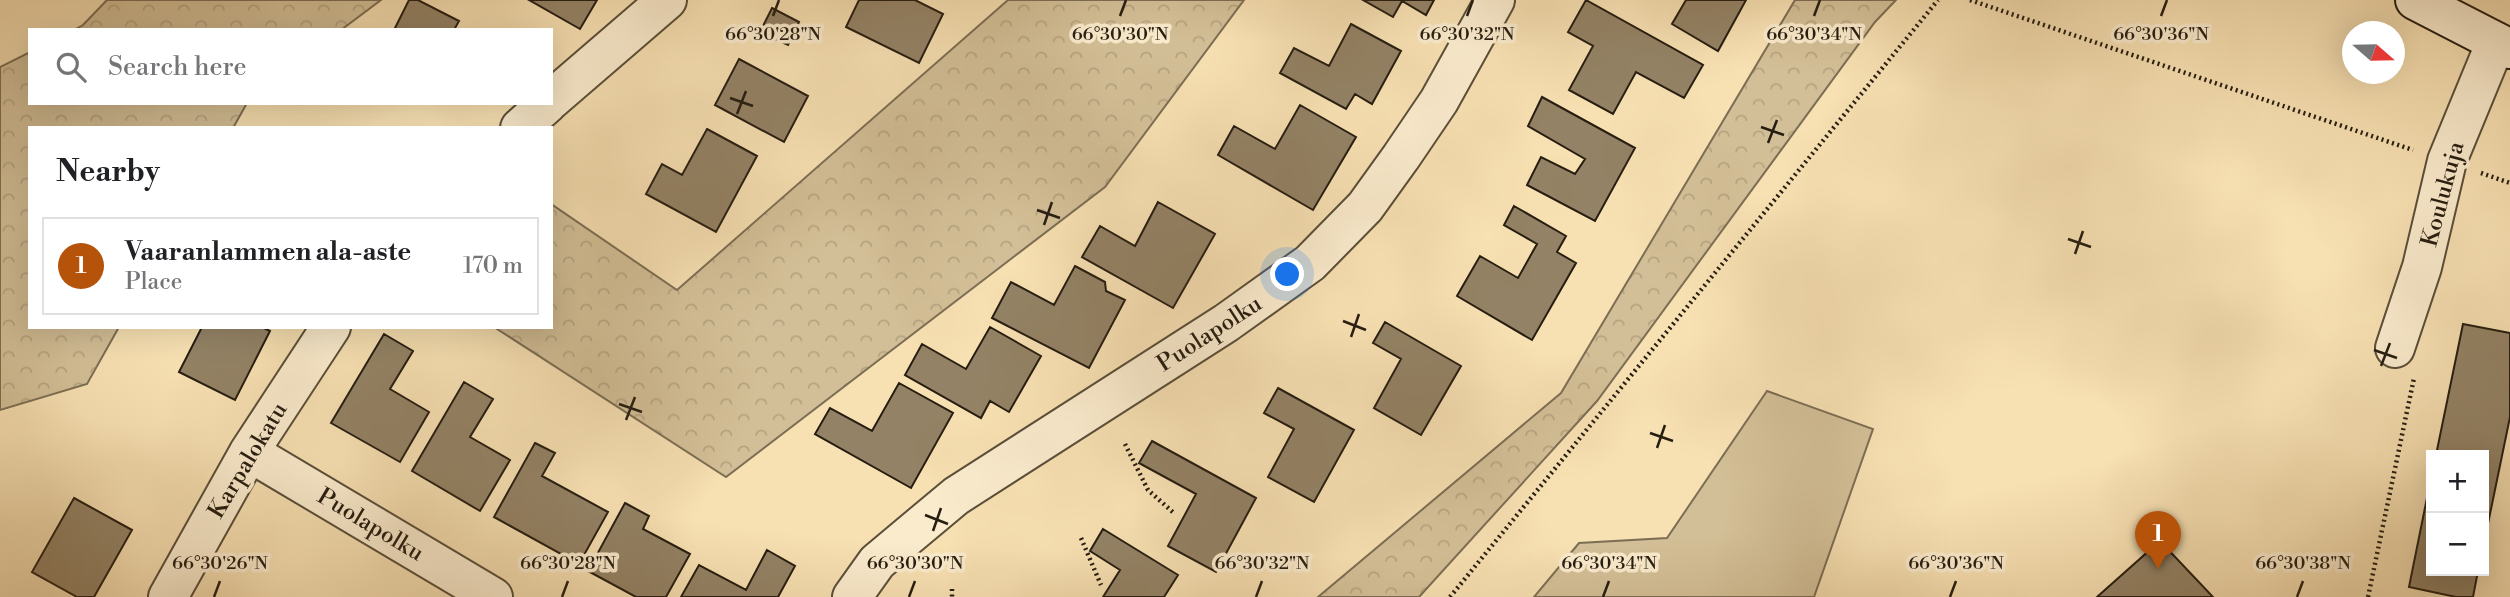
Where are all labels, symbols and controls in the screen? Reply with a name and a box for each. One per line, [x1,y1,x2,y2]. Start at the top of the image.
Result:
north arrow [2342,21,2405,84]
text: 66°30'28"N [725,23,822,46]
text: 66°30'30"N [1072,23,1169,46]
text: 66°30'32"N [1420,23,1515,46]
text: 66°30'34"N [1766,23,1862,46]
text: 66°30'36"N [2113,23,2209,46]
search box [28,28,553,105]
icon: search [52,48,90,86]
text: Search here [108,51,247,83]
street label: Koulukuja [2416,138,2471,250]
text: Nearby [56,153,160,191]
text: Vaaranlammen ala-aste [125,236,411,268]
text: 1 [75,252,87,280]
text: 170 m [463,252,523,280]
your location [1270,257,1304,291]
text: Place [125,268,182,296]
street label: Puolapolku [1152,290,1267,378]
street label: Karpalokatu [202,398,293,524]
map controls [2426,450,2489,576]
button: + [2426,450,2489,513]
street label: Puolapolku [312,482,429,568]
pin: 1 [2135,511,2181,569]
button: − [2426,513,2489,576]
text: 66°30'26"N [172,552,269,575]
text: 66°30'28"N [520,552,617,575]
text: 66°30'30"N [867,552,964,575]
text: 66°30'32"N [1215,552,1310,575]
text: 66°30'34"N [1561,552,1657,575]
text: 66°30'36"N [1908,552,2004,575]
text: 66°30'38"N [2255,552,2351,575]

